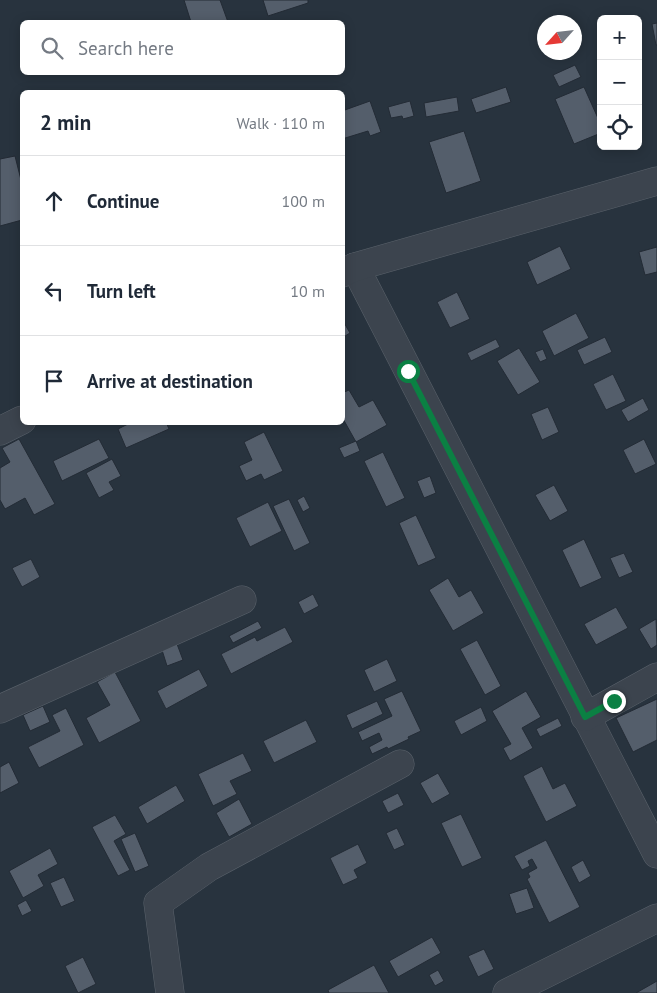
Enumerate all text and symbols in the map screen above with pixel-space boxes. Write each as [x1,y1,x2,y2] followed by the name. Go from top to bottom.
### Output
[537,15,582,60] north arrow
[597,15,642,150] map controls
[597,15,642,60] button: +
[20,20,345,75] search box
[38,34,66,62] icon: search
[78,36,174,60] text: Search here
[597,60,642,105] button: −
[597,105,642,150] button: locate
[40,109,91,136] text: 2 min
[236,113,325,133] text: Walk · 110 m
[40,187,68,215] icon: ahead
[87,189,159,213] text: Continue
[282,191,325,211] text: 100 m
[40,277,68,305] icon: left
[87,279,156,303] text: Turn left
[290,281,325,301] text: 10 m
[397,360,420,383] route start
[40,367,68,395] icon: arrive
[87,369,253,393] text: Arrive at destination
[603,690,626,713] route end

